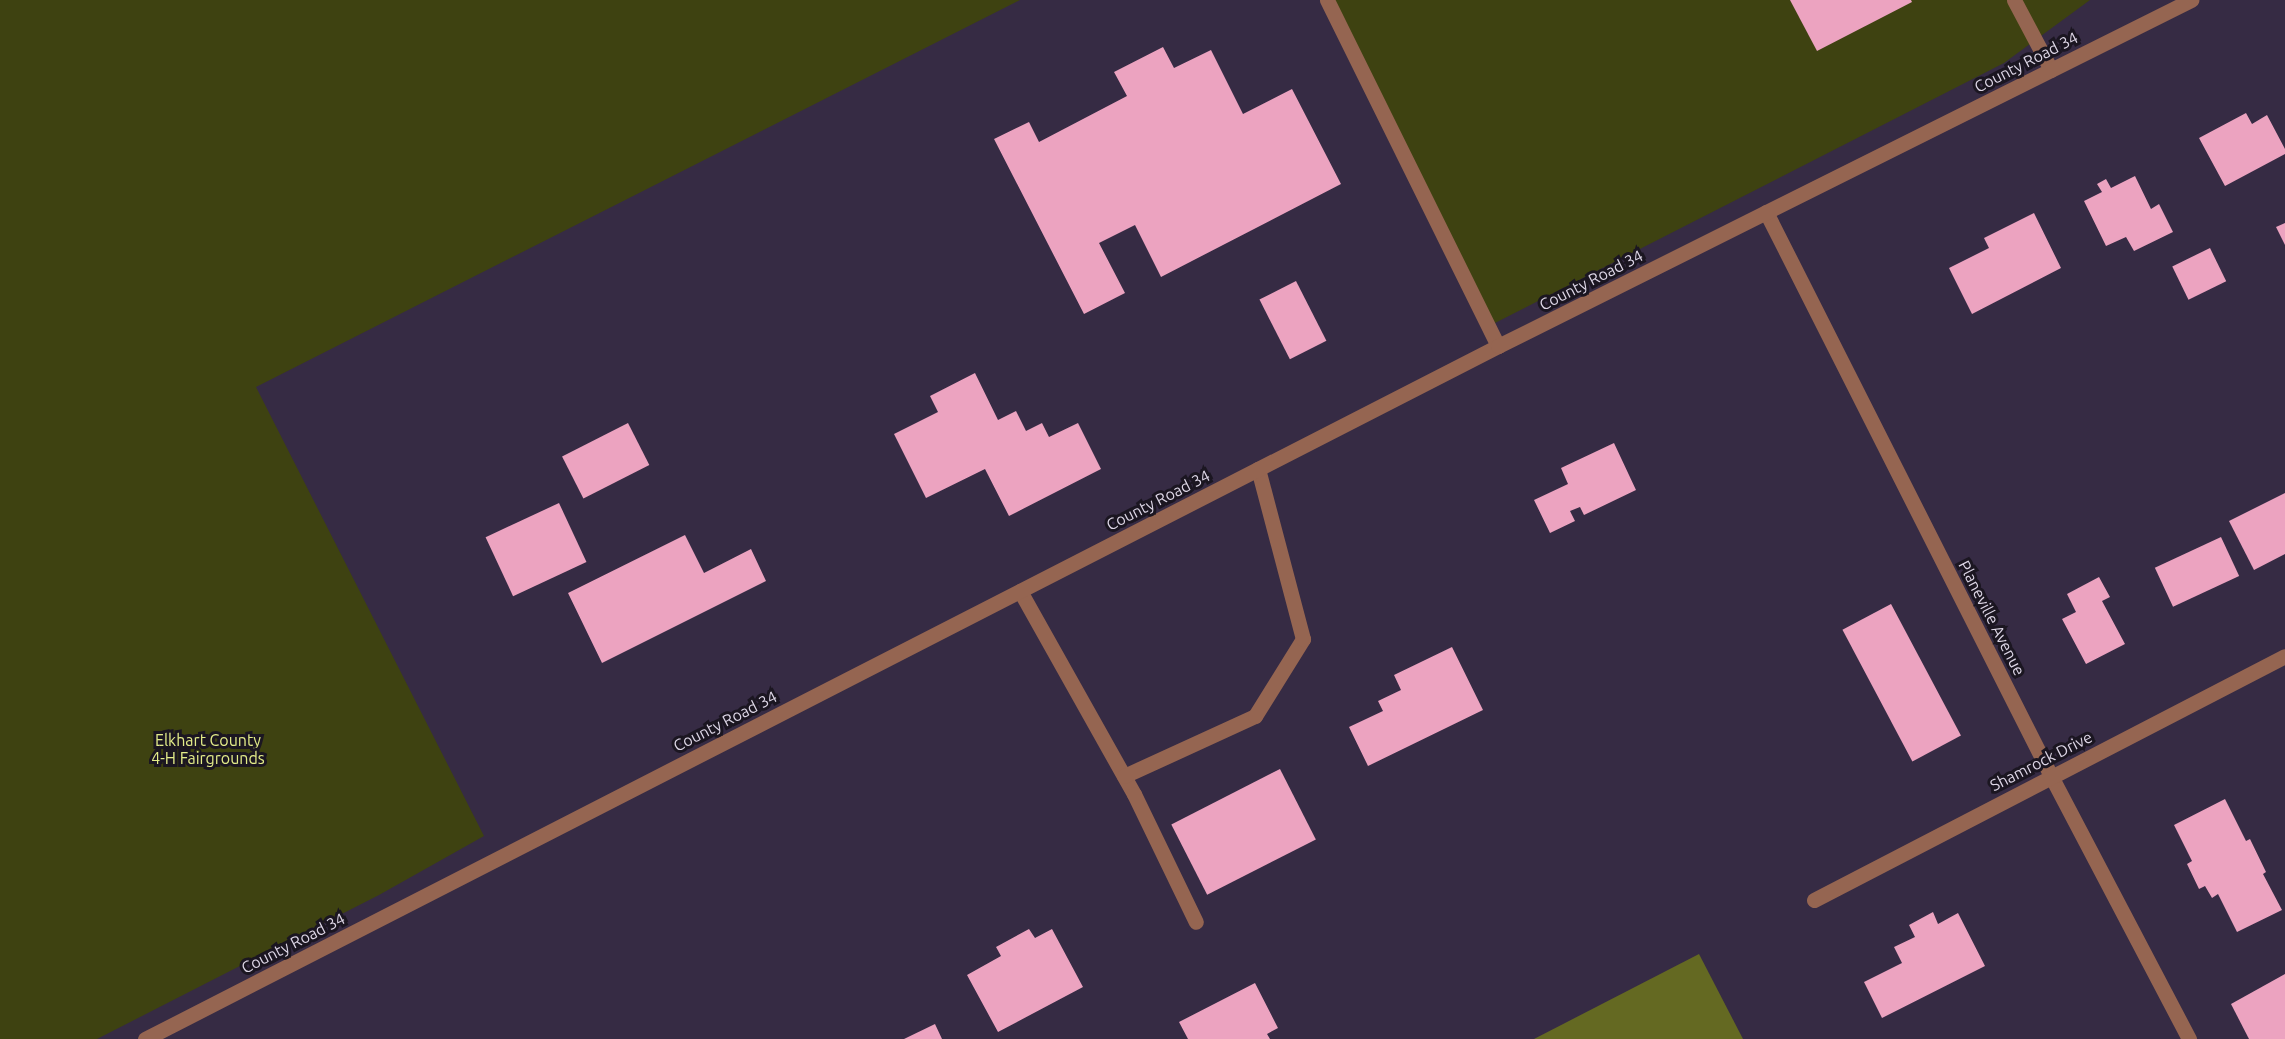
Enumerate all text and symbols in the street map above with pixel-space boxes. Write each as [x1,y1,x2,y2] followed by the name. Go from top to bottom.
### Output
[1971,28,2081,96] street label: County Road 34
[1536,246,1646,314] street label: County Road 34
[1103,466,1213,534] street label: County Road 34
[1955,557,2029,679] street label: Planeville Avenue
[670,687,780,755] street label: County Road 34
[1987,727,2095,795] street label: Shamrock Drive
[151,730,265,768] park label: Elkhart County 4-H Fairgrounds
[238,909,348,977] street label: County Road 34

